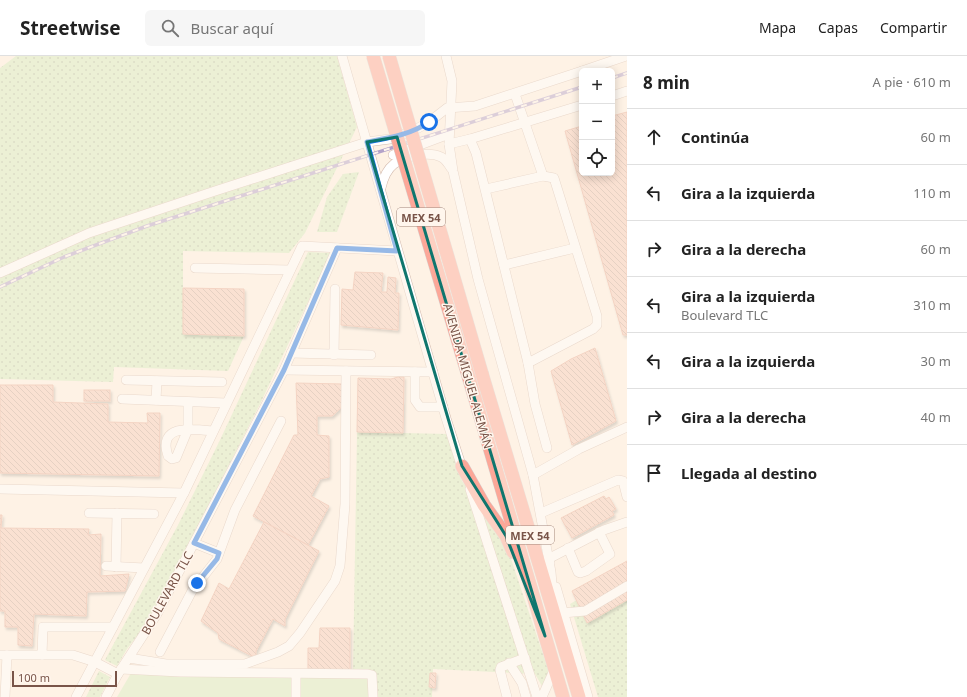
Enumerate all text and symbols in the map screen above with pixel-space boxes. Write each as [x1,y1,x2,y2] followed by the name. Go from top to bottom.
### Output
[145,10,425,46] search box
[20,15,121,41] text: Streetwise
[159,17,181,39] icon: search
[191,18,273,38] text: Buscar aquí
[759,18,796,37] text: Mapa
[818,18,858,37] text: Capas
[880,18,947,37] text: Compartir
[579,68,615,176] map controls
[579,68,615,104] button: +
[643,71,690,94] text: 8 min
[873,73,951,91] text: A pie · 610 m
[579,104,615,140] button: −
[420,113,438,131] route start
[643,126,665,148] icon: ahead
[681,127,749,147] text: Continúa
[921,128,951,146] text: 60 m
[579,140,615,176] button: locate
[643,182,665,204] icon: left
[681,183,815,203] text: Gira a la izquierda
[913,184,951,202] text: 110 m
[397,208,445,226] road number: MEX 54
[643,238,665,260] icon: right
[681,239,806,259] text: Gira a la derecha
[921,240,951,258] text: 60 m
[681,286,815,306] text: Gira a la izquierda
[643,294,665,316] icon: left
[913,296,951,314] text: 310 m
[439,301,497,451] street label: AVENIDA MIGUEL ALEMÁN
[681,306,768,324] text: Boulevard TLC
[643,350,665,372] icon: left
[681,351,815,371] text: Gira a la izquierda
[921,352,951,370] text: 30 m
[643,406,665,428] icon: right
[681,407,806,427] text: Gira a la derecha
[921,408,951,426] text: 40 m
[643,462,665,484] icon: arrive
[681,463,817,483] text: Llegada al destino
[506,526,554,544] road number: MEX 54
[137,548,197,638] street label: BOULEVARD TLC
[188,574,206,592] route end
[12,669,117,688] scale bar
[18,670,50,685] text: 100 m

